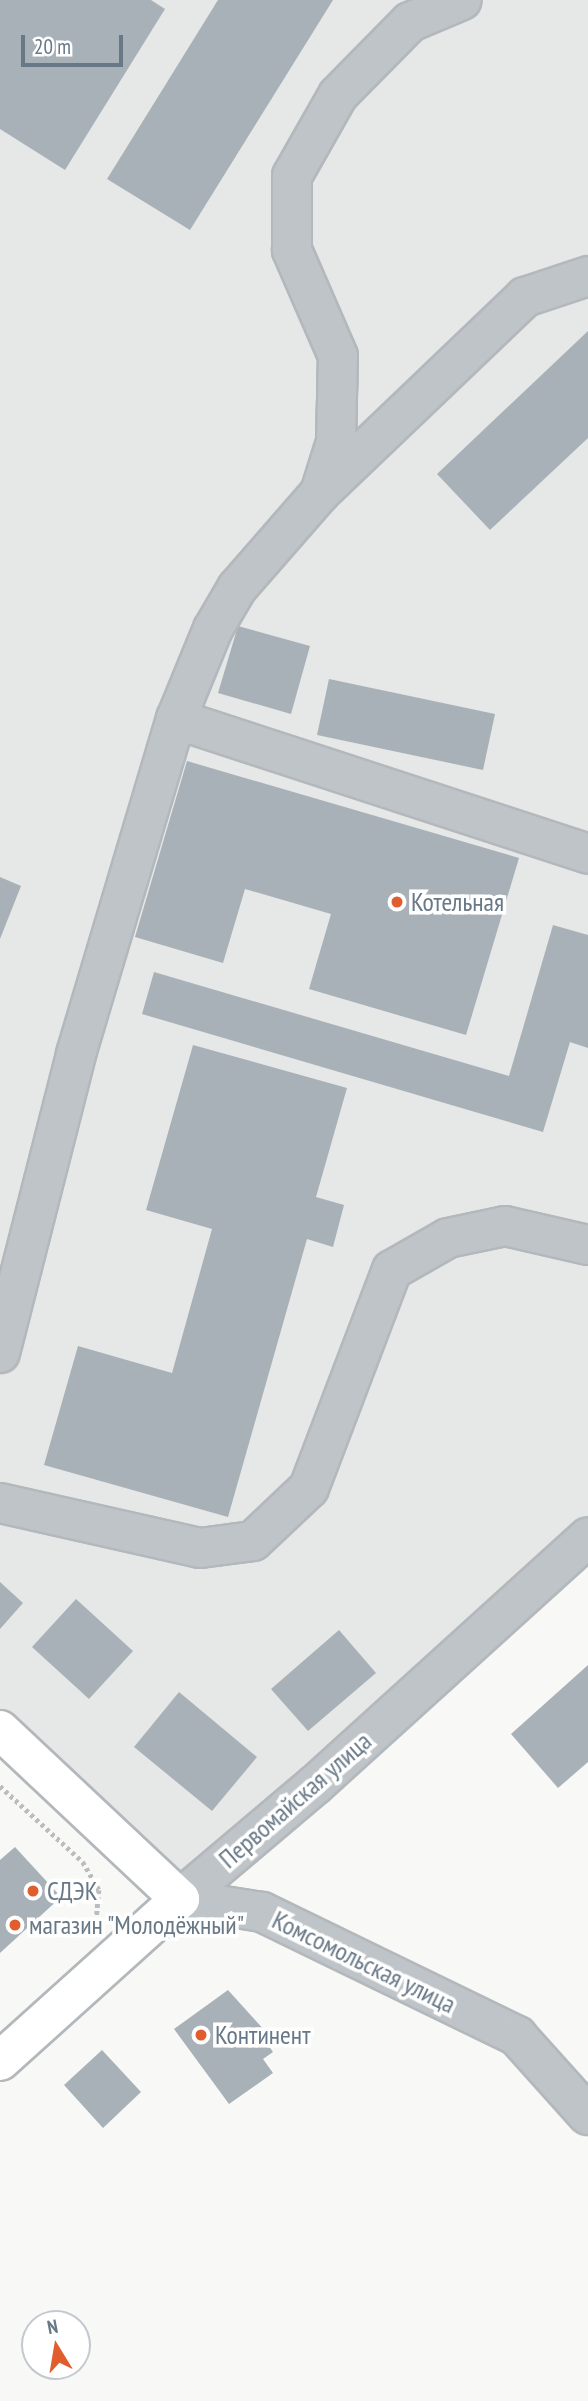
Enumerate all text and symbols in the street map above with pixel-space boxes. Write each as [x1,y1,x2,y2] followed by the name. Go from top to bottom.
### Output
[24,21,126,65] scale bar
[34,33,71,60] text: 20 m
[411,886,504,918] place label: Котельная
[389,894,405,910] marker: Котельная
[213,1725,377,1875] street label: Первомайская улица
[47,1875,97,1907] place label: СДЭК
[25,1883,41,1899] marker: СДЭК
[267,1904,461,2020] street label: Комсомольская улица
[29,1909,246,1941] place label: магазин "Молодёжный"
[7,1917,23,1933] marker: магазин "Молодёжный"
[215,2019,310,2051] place label: Континент
[193,2027,209,2043] marker: Континент
[21,2310,91,2380] north arrow
[45,2314,60,2339] text: N

